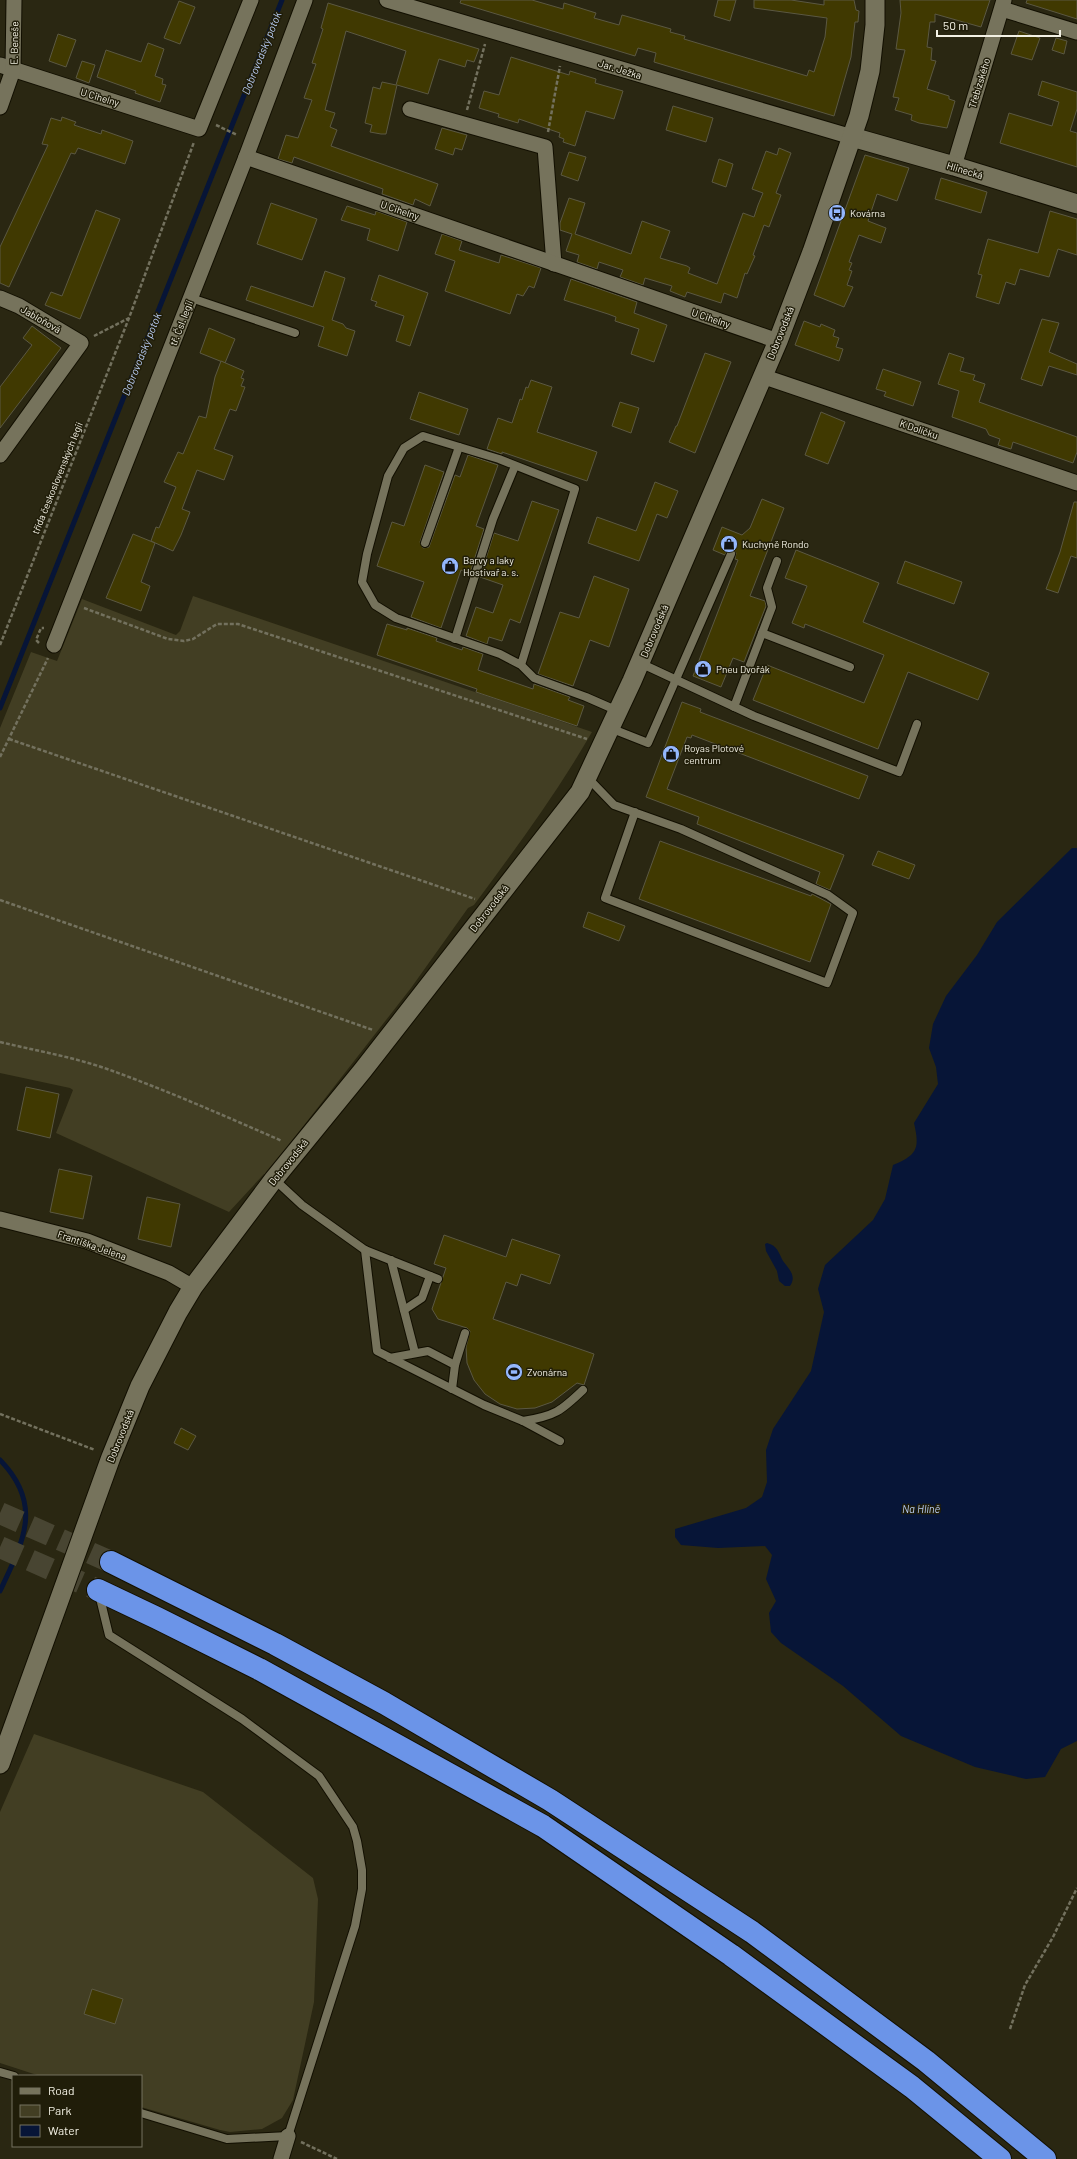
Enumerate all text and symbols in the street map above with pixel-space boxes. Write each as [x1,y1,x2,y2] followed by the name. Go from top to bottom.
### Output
[238,9,284,96] water label: Dobrovodský potok
[937,12,1060,38] scale bar
[943,18,968,32] text: 50 m
[8,21,20,65] street label: E. Beneše
[966,56,992,110] street label: Třebízského
[597,57,643,81] street label: Jar. Ježka
[79,85,121,109] street label: U Cihelny
[945,159,985,181] street label: Hlinecká
[379,198,421,222] street label: U Cihelny
[827,203,847,223] bus stop icon: Kovárna
[850,207,885,219] place label: Kovárna
[167,299,195,347] street label: tř. Čsl. legií
[19,303,63,335] street label: Jabloňová
[764,305,796,361] street label: Dobrovodská
[690,306,732,330] street label: U Cihelny
[118,310,164,397] water label: Dobrovodský potok
[898,417,940,441] street label: K Dolíčku
[29,420,85,536] street label: třída československých legií
[719,534,739,554] shop icon: Kuchyně Rondo
[742,538,809,550] place label: Kuchyně Rondo
[463,554,519,578] place label: Barvy a laky Hostivař a. s.
[440,556,460,576] shop icon: Barvy a laky Hostivař a. s.
[637,603,671,659] street label: Dobrovodská
[693,659,713,679] shop icon: Pneu Dvořák
[716,663,770,675] place label: Pneu Dvořák
[684,742,744,766] place label: Royas Plotové centrum
[661,744,681,764] shop icon: Royas Plotové centrum
[467,882,511,934] street label: Dobrovodská
[266,1136,310,1188] street label: Dobrovodská
[56,1228,128,1262] street label: Františka Jelena
[504,1362,524,1382] sports icon: Zvonárna
[527,1366,567,1378] place label: Zvonárna
[104,1408,136,1464] street label: Dobrovodská
[902,1502,940,1515] water label: Na Hlíně
[12,2075,142,2147] legend
[48,2083,75,2097] text: Road
[48,2103,72,2117] text: Park
[48,2123,80,2137] text: Water

